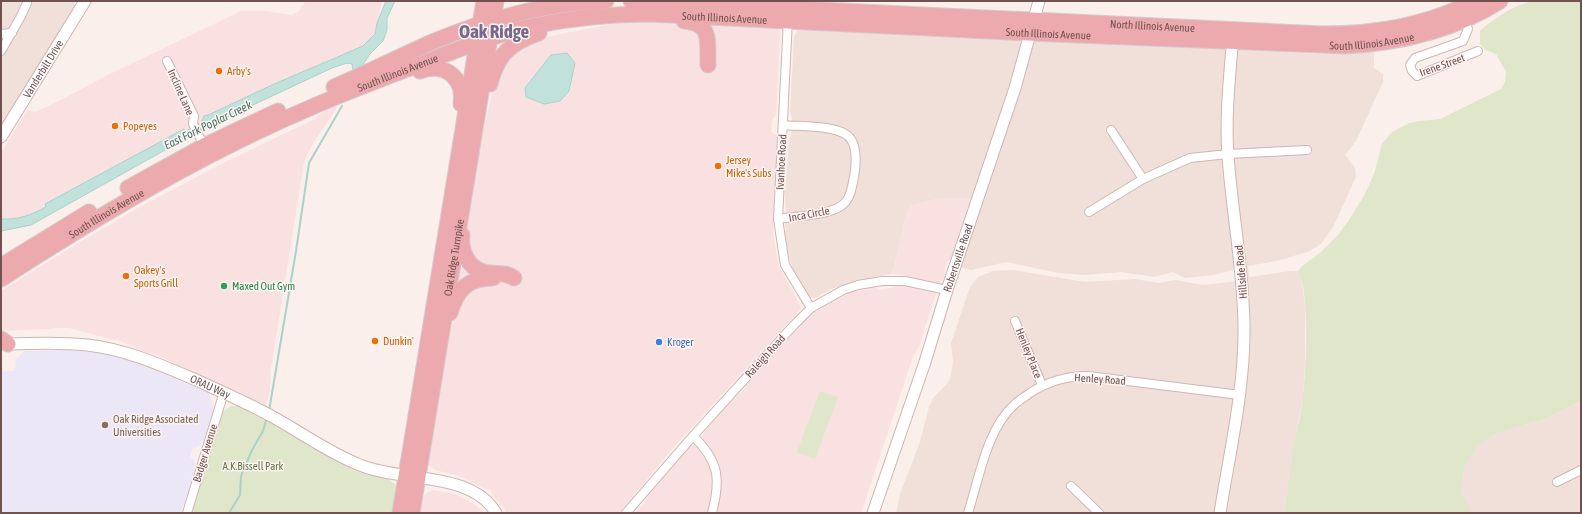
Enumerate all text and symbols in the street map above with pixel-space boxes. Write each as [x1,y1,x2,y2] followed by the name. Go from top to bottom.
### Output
[682,10,768,26] street label: South Illinois Avenue
[1110,18,1195,34] street label: North Illinois Avenue
[459,20,529,42] district label: Oak Ridge
[1005,26,1091,42] street label: South Illinois Avenue
[1329,31,1415,52] street label: South Illinois Avenue
[21,38,65,100] street label: Vanderbilt Drive
[1418,51,1466,79] street label: Irene Street
[356,52,440,94] street label: South Illinois Avenue
[227,65,251,77] place label: Arby's
[214,66,224,76] marker: Arby's
[166,67,196,117] street label: Incline Lane
[162,97,255,152] water label: East Fork Poplar Creek
[123,120,157,132] place label: Popeyes
[110,121,120,131] marker: Popeyes
[774,134,788,190] street label: Ivanhoe Road
[726,154,772,179] place label: Jersey Mike's Subs
[713,161,723,171] marker: Jersey Mike's Subs
[67,187,146,241] street label: South Illinois Avenue
[788,204,830,224] street label: Inca Circle
[442,218,466,297] street label: Oak Ridge Turnpike
[941,222,975,294] street label: Robertsville Road
[1233,245,1249,299] street label: Hillside Road
[134,264,178,289] place label: Oakey's Sports Grill
[121,271,131,281] marker: Oakey's Sports Grill
[232,280,295,292] place label: Maxed Out Gym
[219,281,229,291] marker: Maxed Out Gym
[1014,326,1044,380] street label: Henley Place
[743,332,787,380] street label: Raleigh Road
[383,335,414,347] place label: Dunkin'
[370,336,380,346] marker: Dunkin'
[667,336,694,348] place label: Kroger
[654,337,664,347] marker: Kroger
[1074,371,1126,387] street label: Henley Road
[188,372,233,401] street label: ORAU Way
[113,413,198,438] place label: Oak Ridge Associated Universities
[100,420,110,430] marker: Oak Ridge Associated Universities
[190,422,220,484] street label: Badger Avenue
[223,460,284,472] park label: A.K.Bissell Park

